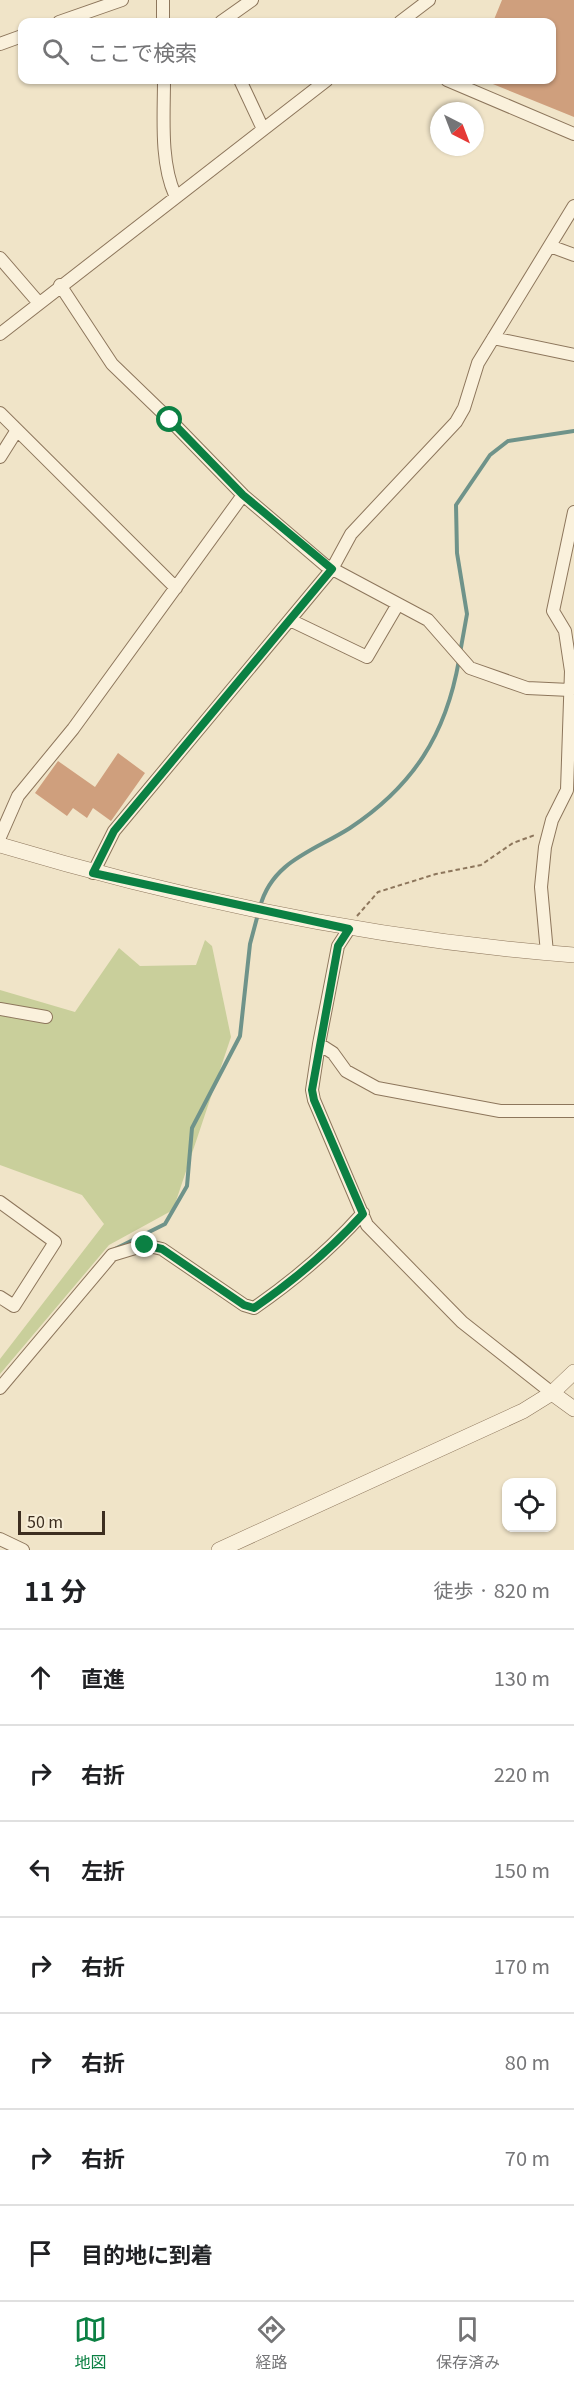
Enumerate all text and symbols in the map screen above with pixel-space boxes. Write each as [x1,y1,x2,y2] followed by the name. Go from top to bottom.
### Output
[18,18,556,84] search box
[39,35,72,68] icon: search
[87,35,197,67] text: ここで検索
[430,102,484,156] north arrow
[156,406,182,432] route start
[131,1231,157,1257] route end
[502,1478,556,1532] map controls
[502,1478,556,1532] button: locate
[18,1508,105,1536] scale bar
[27,1509,63,1533] text: 50 m
[24,1571,87,1608] text: 11 分
[434,1575,550,1604] text: 徒歩 · 820 m
[24,1661,57,1694] icon: ahead
[81,1661,125,1693] text: 直進
[494,1663,550,1692] text: 130 m
[24,1757,57,1790] icon: right
[81,1757,125,1789] text: 右折
[494,1759,550,1788] text: 220 m
[24,1853,57,1886] icon: left
[81,1853,125,1885] text: 左折
[494,1855,550,1884] text: 150 m
[24,1949,57,1982] icon: right
[81,1949,125,1981] text: 右折
[494,1951,550,1980] text: 170 m
[24,2045,57,2078] icon: right
[81,2045,125,2077] text: 右折
[505,2047,550,2076] text: 80 m
[24,2141,57,2174] icon: right
[81,2141,125,2173] text: 右折
[505,2143,550,2172] text: 70 m
[24,2237,57,2270] icon: arrive
[81,2237,213,2269] text: 目的地に到着
[74,2313,107,2373] tab: 地図
[255,2313,288,2373] tab: 経路
[436,2313,500,2373] tab: 保存済み

